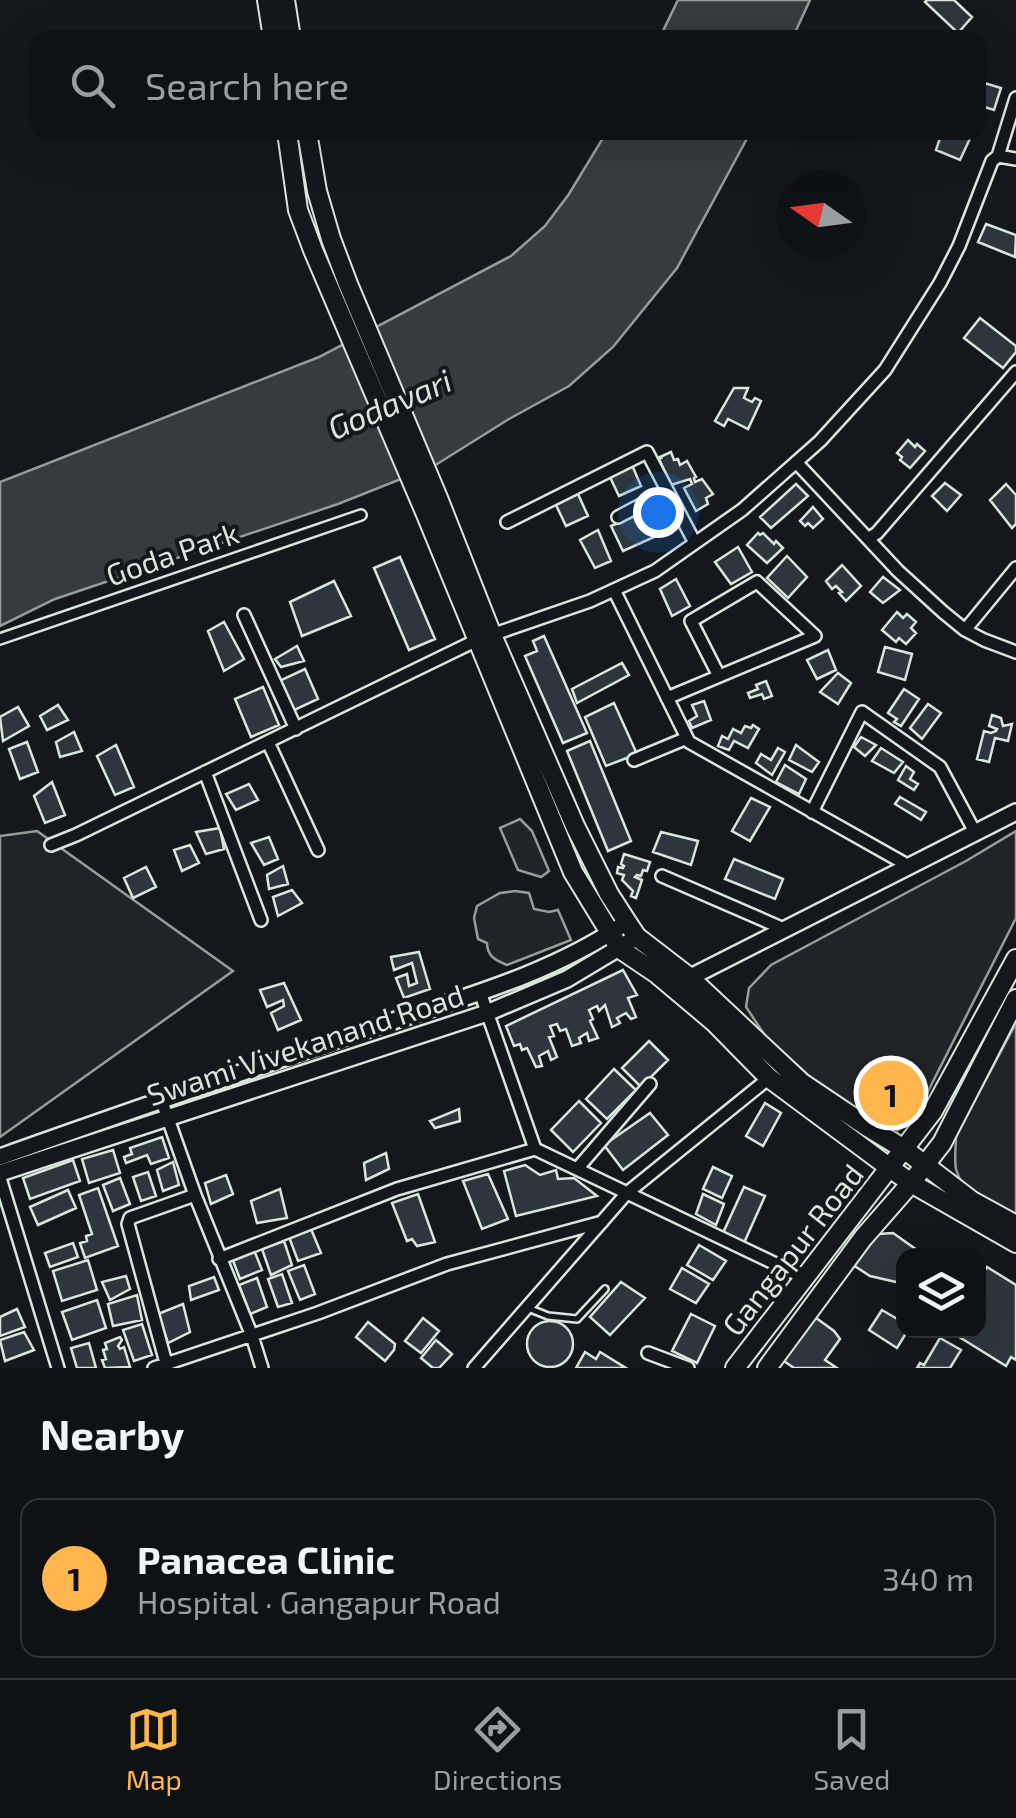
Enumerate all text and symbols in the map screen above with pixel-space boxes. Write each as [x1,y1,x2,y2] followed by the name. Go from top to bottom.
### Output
[30,30,986,140] search box
[65,58,120,113] icon: search
[145,62,349,108] text: Search here
[776,170,866,260] north arrow
[321,360,457,446] water label: Godavari
[633,487,684,538] your location
[101,514,243,592] street label: Goda Park
[142,976,468,1112] street label: Swami Vivekanand Road
[858,1056,924,1130] pin: 1
[714,1156,870,1342] street label: Gangapur Road
[896,1248,986,1338] map controls
[896,1248,986,1338] button: layers
[40,1408,184,1458] text: Nearby
[137,1536,395,1582] text: Panacea Clinic
[68,1559,81,1597] text: 1
[882,1559,974,1597] text: 340 m
[137,1582,501,1620] text: Hospital · Gangapur Road
[126,1702,182,1796] tab: Map
[433,1702,562,1796] tab: Directions
[814,1702,890,1796] tab: Saved

